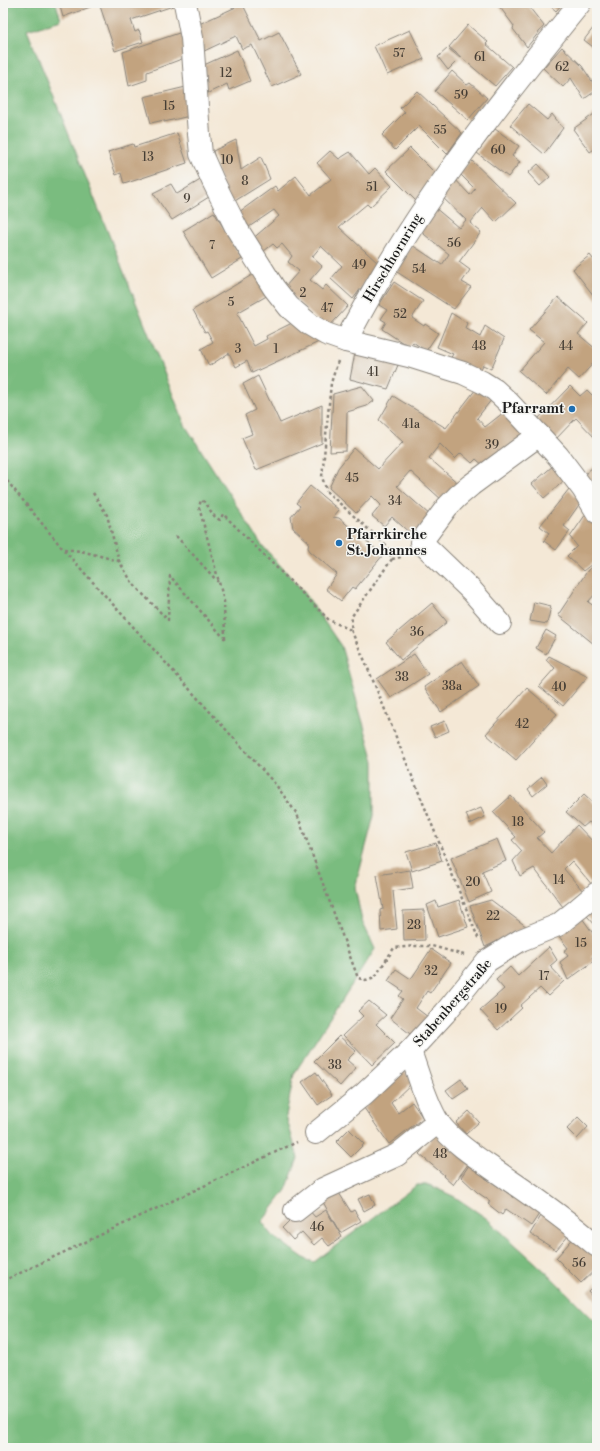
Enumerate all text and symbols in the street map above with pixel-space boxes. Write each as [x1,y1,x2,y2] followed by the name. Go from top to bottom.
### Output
[393,46,405,61] house number: 57
[474,50,487,65] house number: 61
[555,60,569,75] house number: 62
[220,66,232,81] house number: 12
[454,88,468,103] house number: 59
[163,99,175,114] house number: 15
[433,123,447,138] house number: 55
[490,143,506,158] house number: 60
[142,150,154,165] house number: 13
[221,153,233,168] house number: 10
[241,174,249,189] house number: 8
[366,180,379,195] house number: 51
[183,192,191,207] house number: 9
[359,210,427,306] street label: Hirschhornring
[447,236,461,251] house number: 56
[209,238,215,253] house number: 7
[352,258,366,273] house number: 49
[412,262,426,277] house number: 54
[300,286,307,301] house number: 2
[228,295,235,310] house number: 5
[321,301,333,316] house number: 47
[393,307,407,322] house number: 52
[472,339,486,354] house number: 48
[559,339,573,354] house number: 44
[235,342,242,357] house number: 3
[273,342,279,357] house number: 1
[367,365,380,380] house number: 41
[502,400,565,418] place label: Pfarramt
[567,404,577,414] marker: Pfarramt
[402,417,421,432] house number: 41a
[485,438,499,453] house number: 39
[345,471,359,486] house number: 45
[388,494,402,509] house number: 34
[347,526,427,560] place label: Pfarrkirche St. Johannes
[334,538,344,548] marker: Pfarrkirche St. Johannes
[410,625,424,640] house number: 36
[395,670,409,685] house number: 38
[442,679,463,694] house number: 38a
[551,680,567,695] house number: 40
[515,717,529,732] house number: 42
[512,815,524,830] house number: 18
[553,873,565,888] house number: 14
[466,875,480,890] house number: 20
[486,909,500,924] house number: 22
[407,918,421,933] house number: 28
[575,936,587,951] house number: 15
[410,955,496,1051] street label: Stabenbergstraße
[424,964,438,979] house number: 32
[539,969,549,984] house number: 17
[495,1002,507,1017] house number: 19
[328,1058,342,1073] house number: 38
[433,1147,447,1162] house number: 48
[310,1220,324,1235] house number: 46
[572,1256,586,1271] house number: 56

